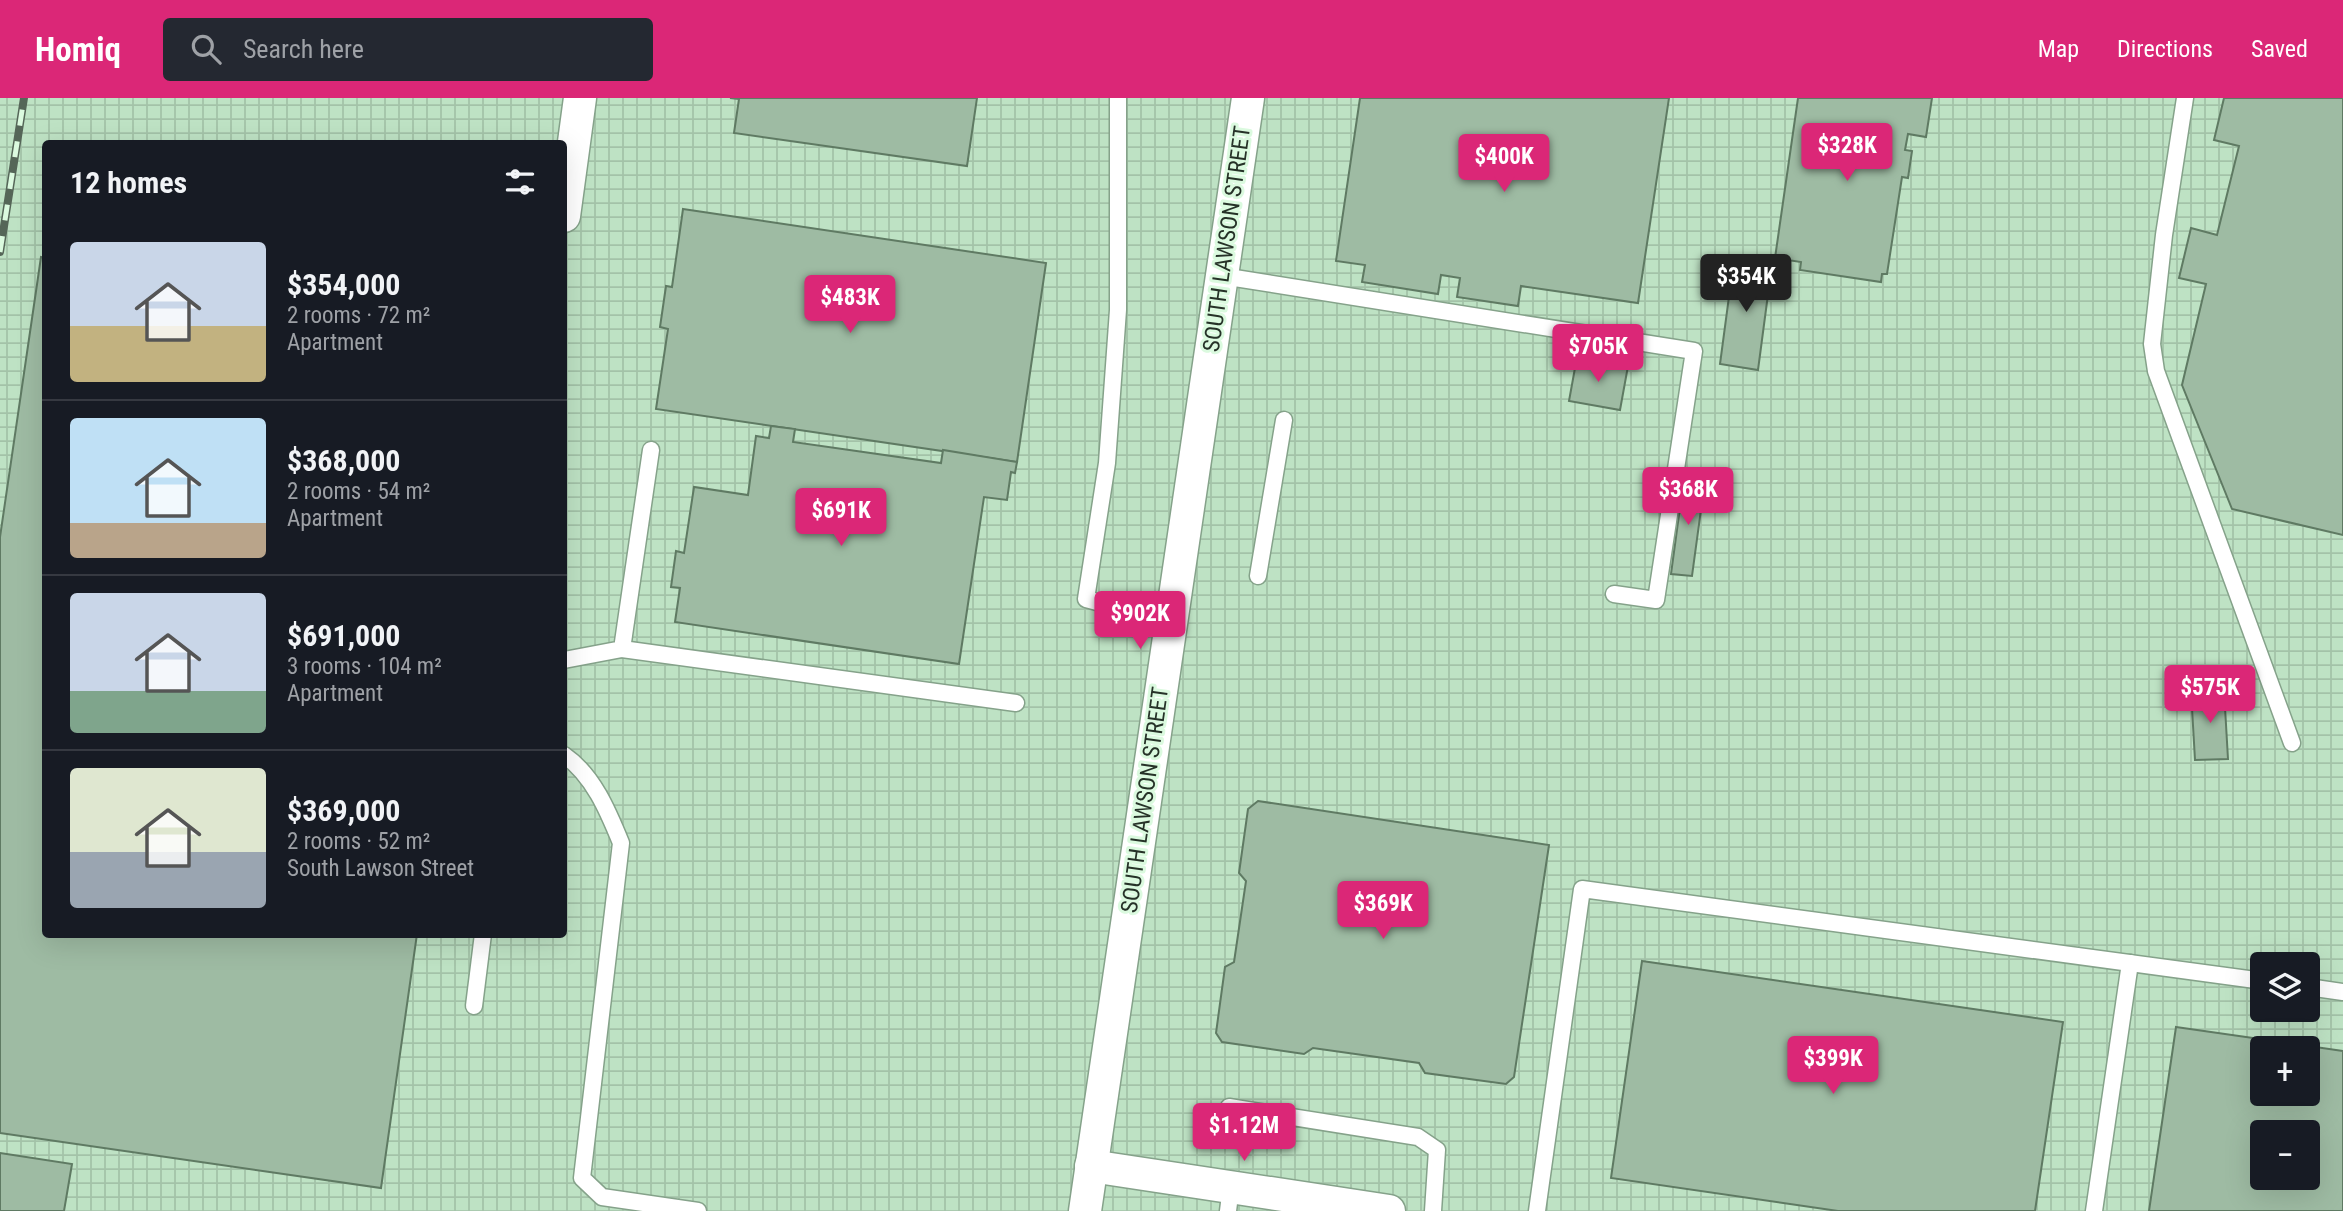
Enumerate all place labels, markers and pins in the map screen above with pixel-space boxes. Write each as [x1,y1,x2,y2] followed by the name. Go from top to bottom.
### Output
[1798,123,1896,183] pin: $328K
[1455,134,1553,194] pin: $400K
[1697,254,1795,314] pin: $354K
[801,275,899,335] pin: $483K
[1549,324,1647,384] pin: $705K
[1639,468,1737,527] pin: $368K
[792,489,890,548] pin: $691K
[1091,592,1189,651] pin: $902K
[2161,666,2259,725] pin: $575K
[1334,882,1432,941] pin: $369K
[1784,1037,1882,1096] pin: $399K
[1187,1104,1301,1163] pin: $1.12M

